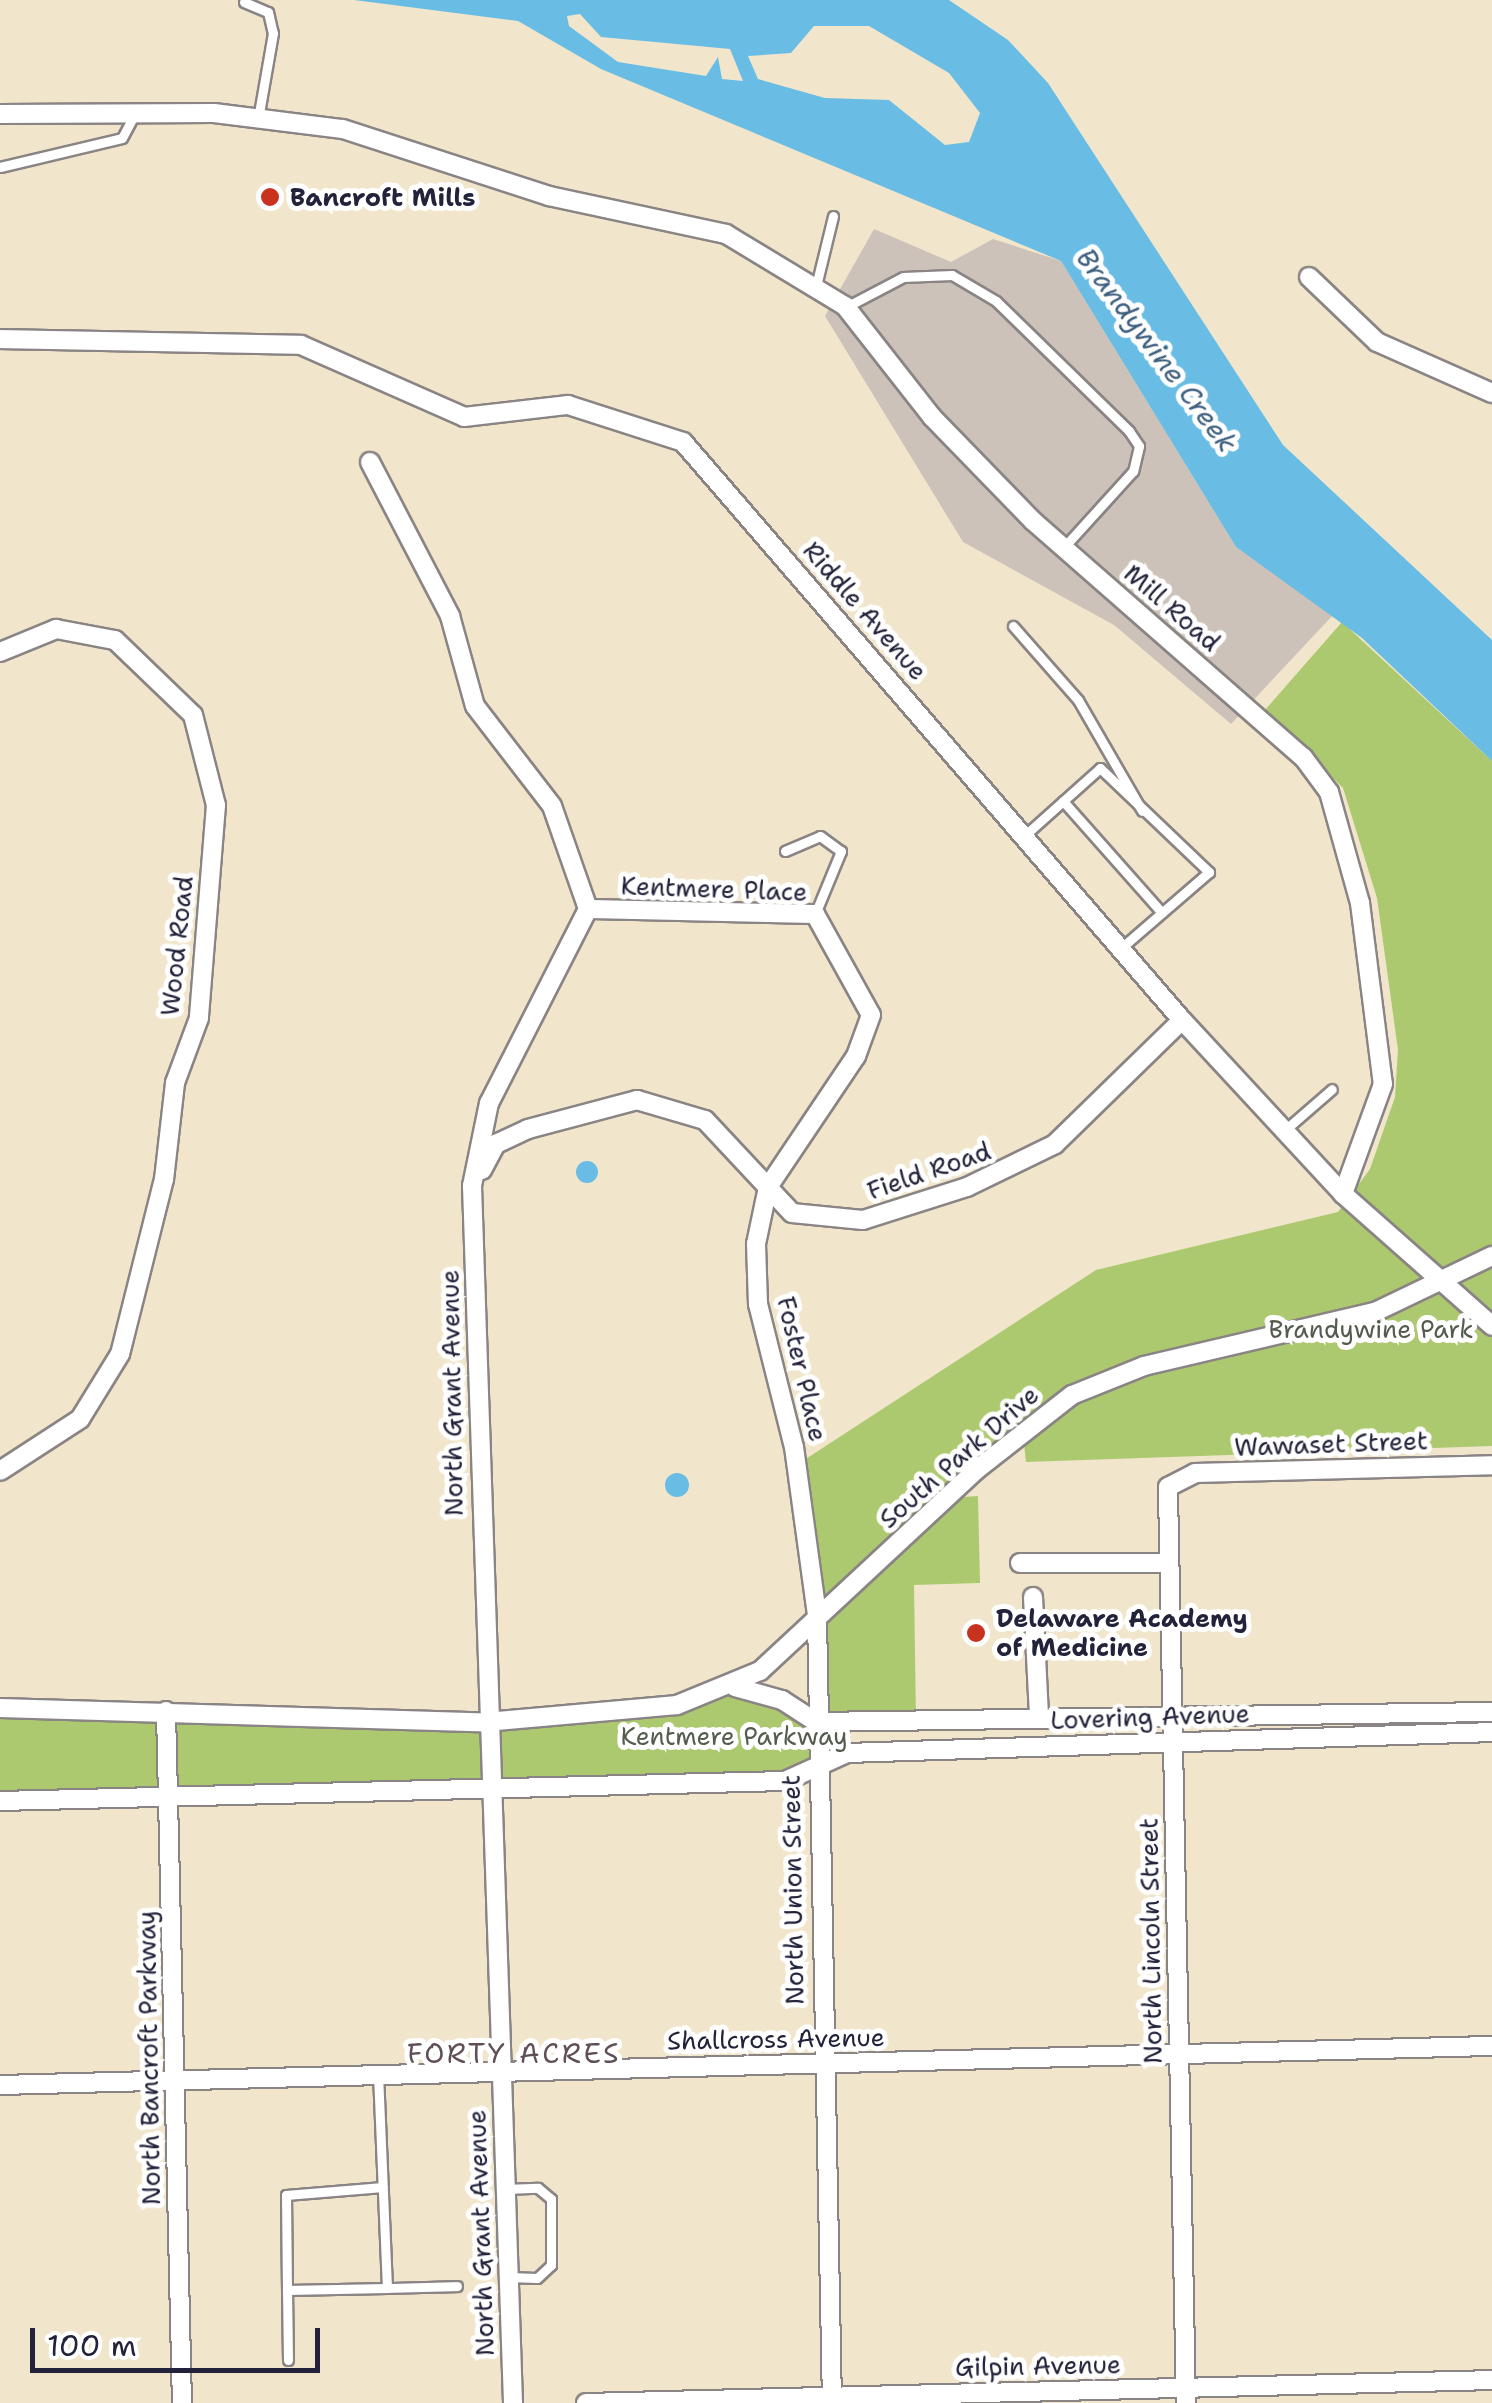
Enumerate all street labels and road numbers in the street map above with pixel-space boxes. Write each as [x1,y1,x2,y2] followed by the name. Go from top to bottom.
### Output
[797,536,933,686] street label: Riddle Avenue
[1118,558,1226,658] street label: Mill Road
[620,871,808,907] street label: Kentmere Place
[155,875,199,1017] street label: Wood Road
[863,1136,995,1206] street label: Field Road
[435,1269,469,1517] street label: North Grant Avenue
[771,1294,833,1444] street label: Foster Place
[873,1380,1045,1534] street label: South Park Drive
[1234,1426,1428,1462] street label: Wawaset Street
[1050,1699,1250,1735] street label: Lovering Avenue
[776,1775,810,2005] street label: North Union Street
[1134,1818,1168,2064] street label: North Lincoln Street
[131,1910,167,2206] street label: North Bancroft Parkway
[667,2022,885,2056] street label: Shallcross Avenue
[462,2109,500,2357] street label: North Grant Avenue
[955,2350,1121,2382] street label: Gilpin Avenue

